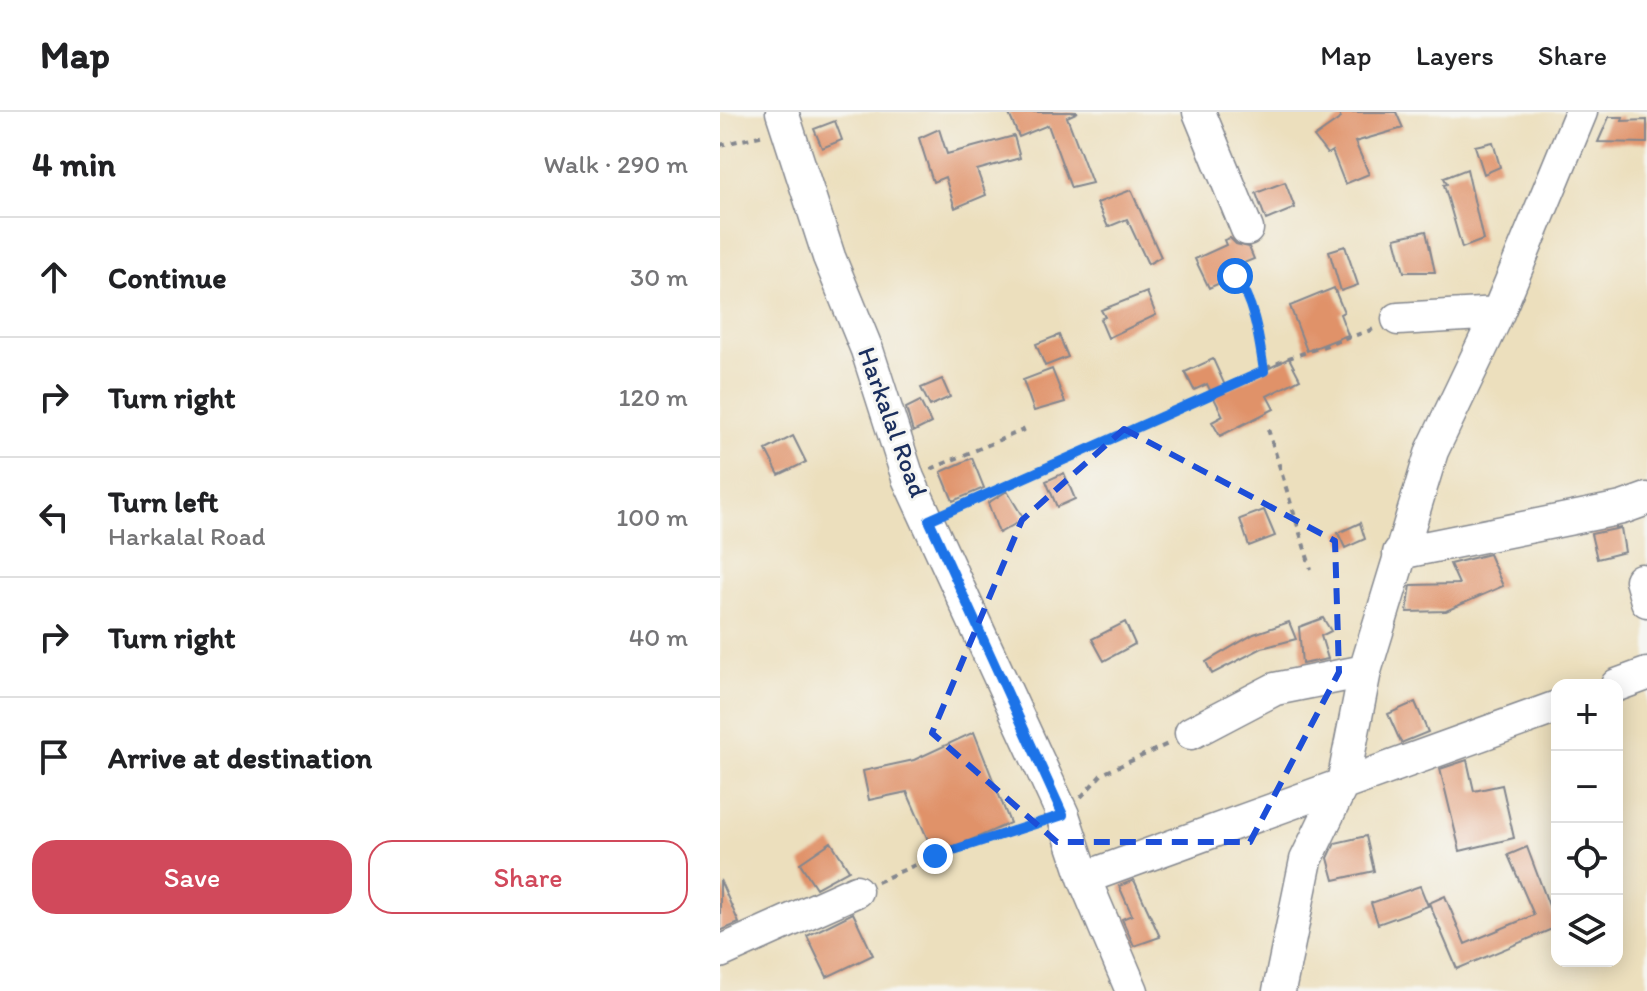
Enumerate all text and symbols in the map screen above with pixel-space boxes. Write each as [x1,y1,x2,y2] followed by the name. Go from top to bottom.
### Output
[40,32,110,78] text: Map
[1320,38,1372,72] text: Map
[1416,38,1494,72] text: Layers
[1538,38,1607,72] text: Share
[32,144,116,185] text: 4 min
[544,148,688,180] text: Walk · 290 m
[32,255,76,299] icon: ahead
[1217,258,1253,294] route start
[108,259,227,296] text: Continue
[630,261,688,293] text: 30 m
[851,343,935,502] street label: Harkalal Road
[32,375,76,419] icon: right
[108,379,236,416] text: Turn right
[619,381,688,413] text: 120 m
[108,483,219,520] text: Turn left
[32,495,76,539] icon: left
[616,501,688,533] text: 100 m
[108,520,266,552] text: Harkalal Road
[32,615,76,659] icon: right
[108,619,236,656] text: Turn right
[629,621,688,653] text: 40 m
[1551,679,1623,967] map controls
[1551,679,1623,751] button: +
[32,735,76,779] icon: arrive
[108,739,372,776] text: Arrive at destination
[1551,751,1623,823] button: −
[1551,823,1623,895] button: locate
[917,838,953,874] route end
[32,840,352,914] button: Save
[368,840,688,914] button: Share
[1551,895,1623,967] button: layers

